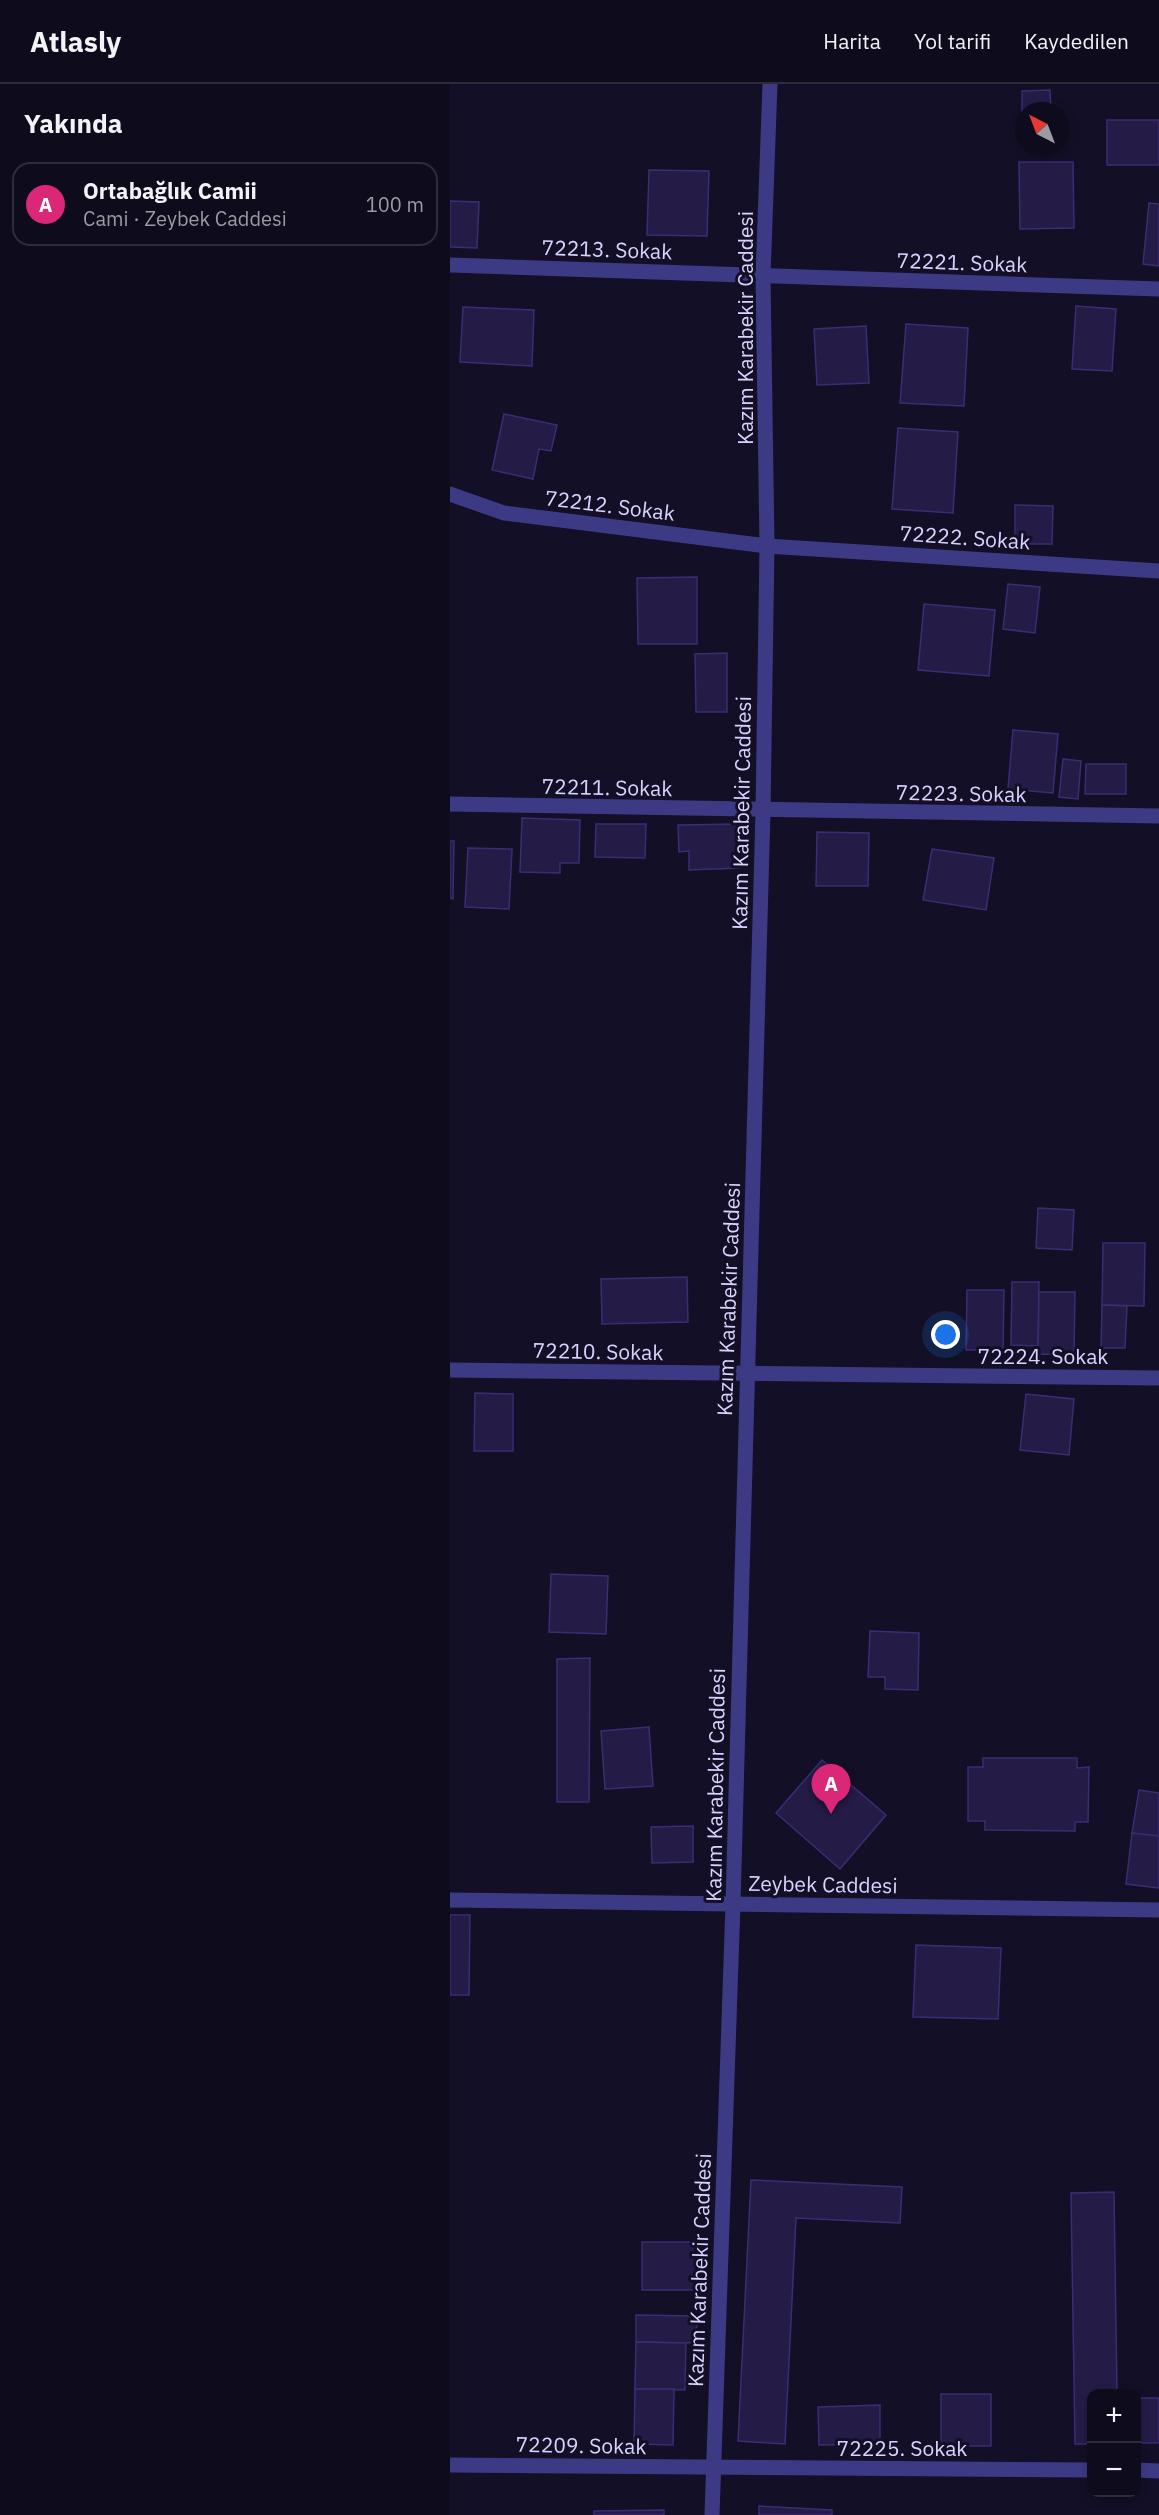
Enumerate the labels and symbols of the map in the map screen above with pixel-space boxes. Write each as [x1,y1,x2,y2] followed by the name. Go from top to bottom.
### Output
[1015,102,1069,156] north arrow
[731,211,759,445] street label: Kazım Karabekir Caddesi
[541,233,673,265] street label: 72213. Sokak
[896,246,1028,278] street label: 72221. Sokak
[543,483,677,527] street label: 72212. Sokak
[899,518,1031,556] street label: 72222. Sokak
[725,696,757,930] street label: Kazım Karabekir Caddesi
[541,772,673,802] street label: 72211. Sokak
[895,778,1027,808] street label: 72223. Sokak
[710,1182,746,1416] street label: Kazım Karabekir Caddesi
[931,1320,960,1349] your location
[532,1336,664,1366] street label: 72210. Sokak
[978,1342,1108,1370] street label: 72224. Sokak
[699,1668,731,1902] street label: Kazım Karabekir Caddesi
[812,1764,850,1814] pin: A
[748,1869,898,1899] street label: Zeybek Caddesi
[681,2153,717,2387] street label: Kazım Karabekir Caddesi
[515,2430,647,2460] street label: 72209. Sokak
[837,2434,967,2462] street label: 72225. Sokak

